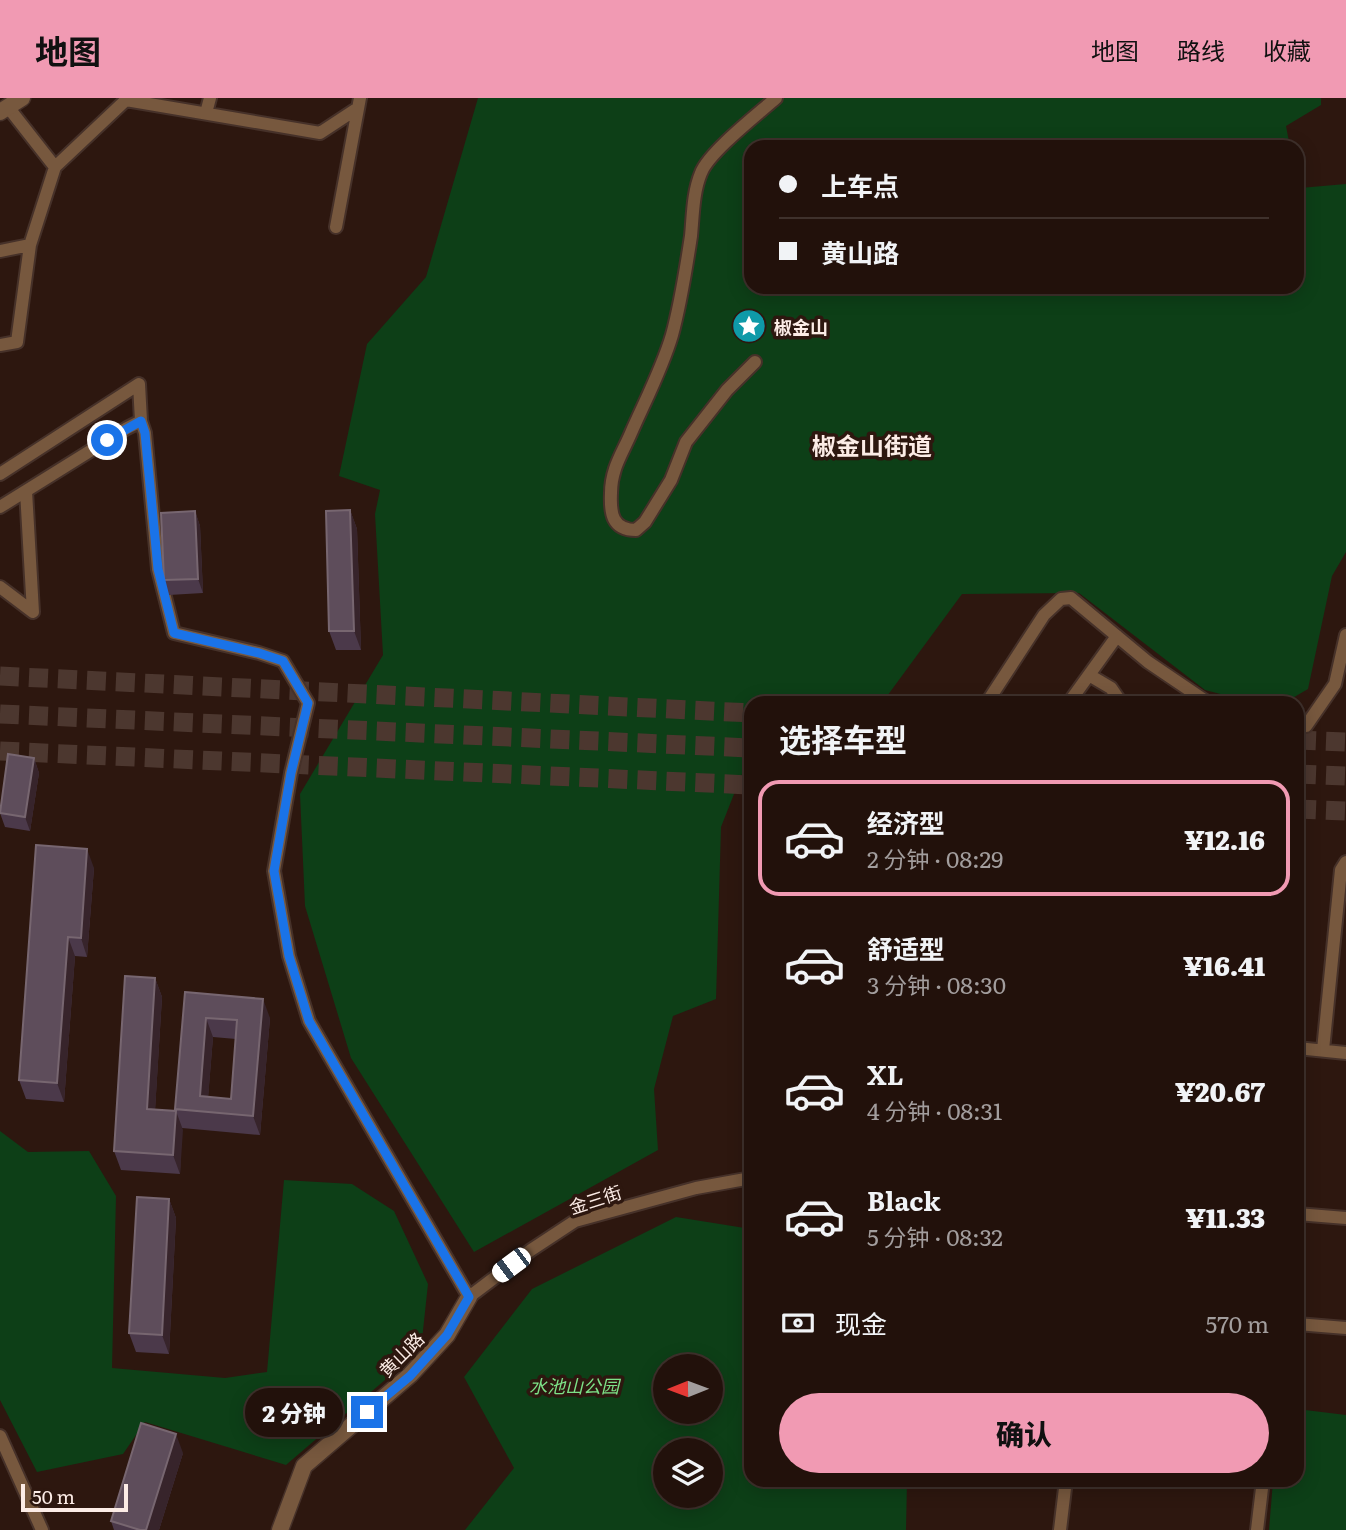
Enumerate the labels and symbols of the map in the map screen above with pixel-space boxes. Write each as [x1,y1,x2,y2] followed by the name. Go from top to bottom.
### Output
[730,307,768,345] place icon: 椒金山
[774,313,828,340] place label: 椒金山
[91,424,123,456] route start
[812,427,932,462] district label: 椒金山街道
[565,1178,625,1220] street label: 金三街
[488,1244,535,1286] car
[372,1325,430,1383] street label: 黄山路
[653,1354,723,1424] north arrow
[529,1372,622,1399] park label: 水池山公园
[244,1388,342,1436] callout: 2 分钟
[351,1396,383,1428] route end
[21,1481,128,1513] scale bar

